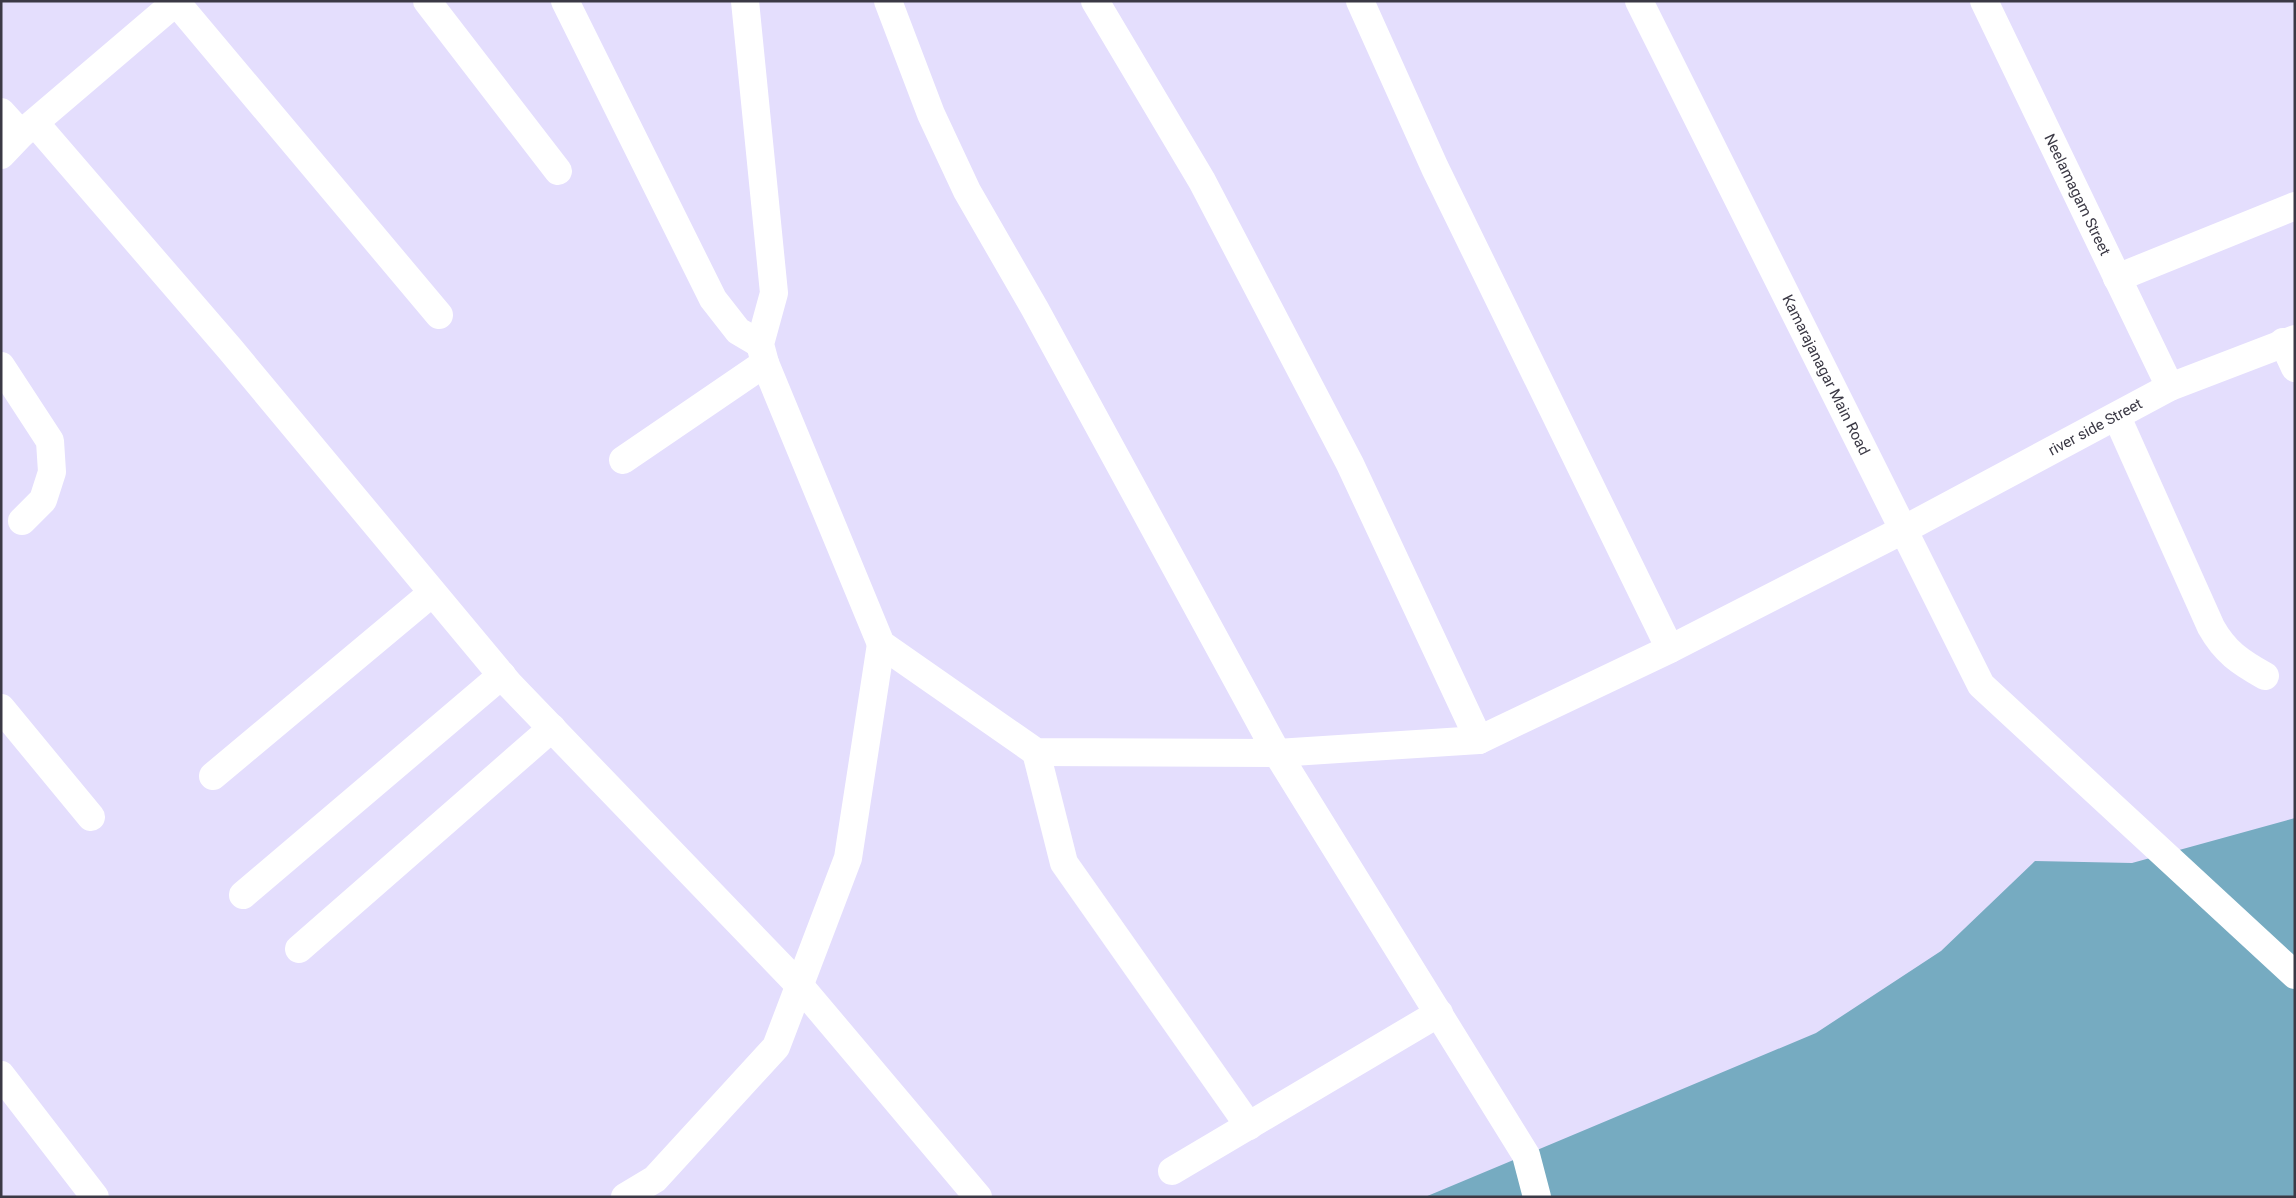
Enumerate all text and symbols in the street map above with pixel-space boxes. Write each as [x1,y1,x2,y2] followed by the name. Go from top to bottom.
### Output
[2040,131,2114,259] street label: Neelamagam Street
[1778,292,1874,458] street label: Kamarajanagar Main Road
[2045,395,2145,459] street label: river side Street

